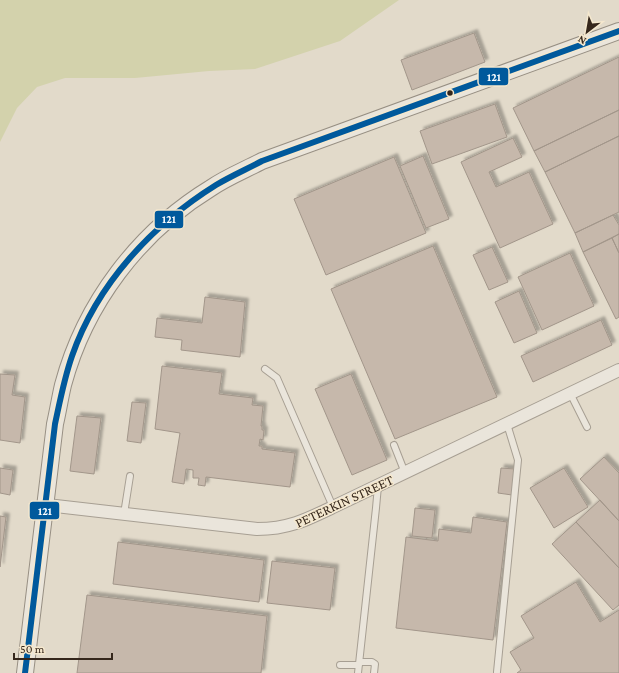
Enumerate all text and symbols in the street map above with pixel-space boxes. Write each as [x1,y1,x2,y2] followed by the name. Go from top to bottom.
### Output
[567,12,607,52] north arrow
[575,33,588,48] text: N
[478,67,509,86] line badge: 121
[487,71,501,83] text: 121
[445,88,455,98] unlabelled marker
[154,210,184,229] line badge: 121
[162,213,176,225] text: 121
[292,471,396,531] street label: PETERKIN STREET
[29,501,60,520] line badge: 121
[38,505,52,517] text: 121
[14,635,112,661] scale bar
[20,642,45,656] text: 50 m

